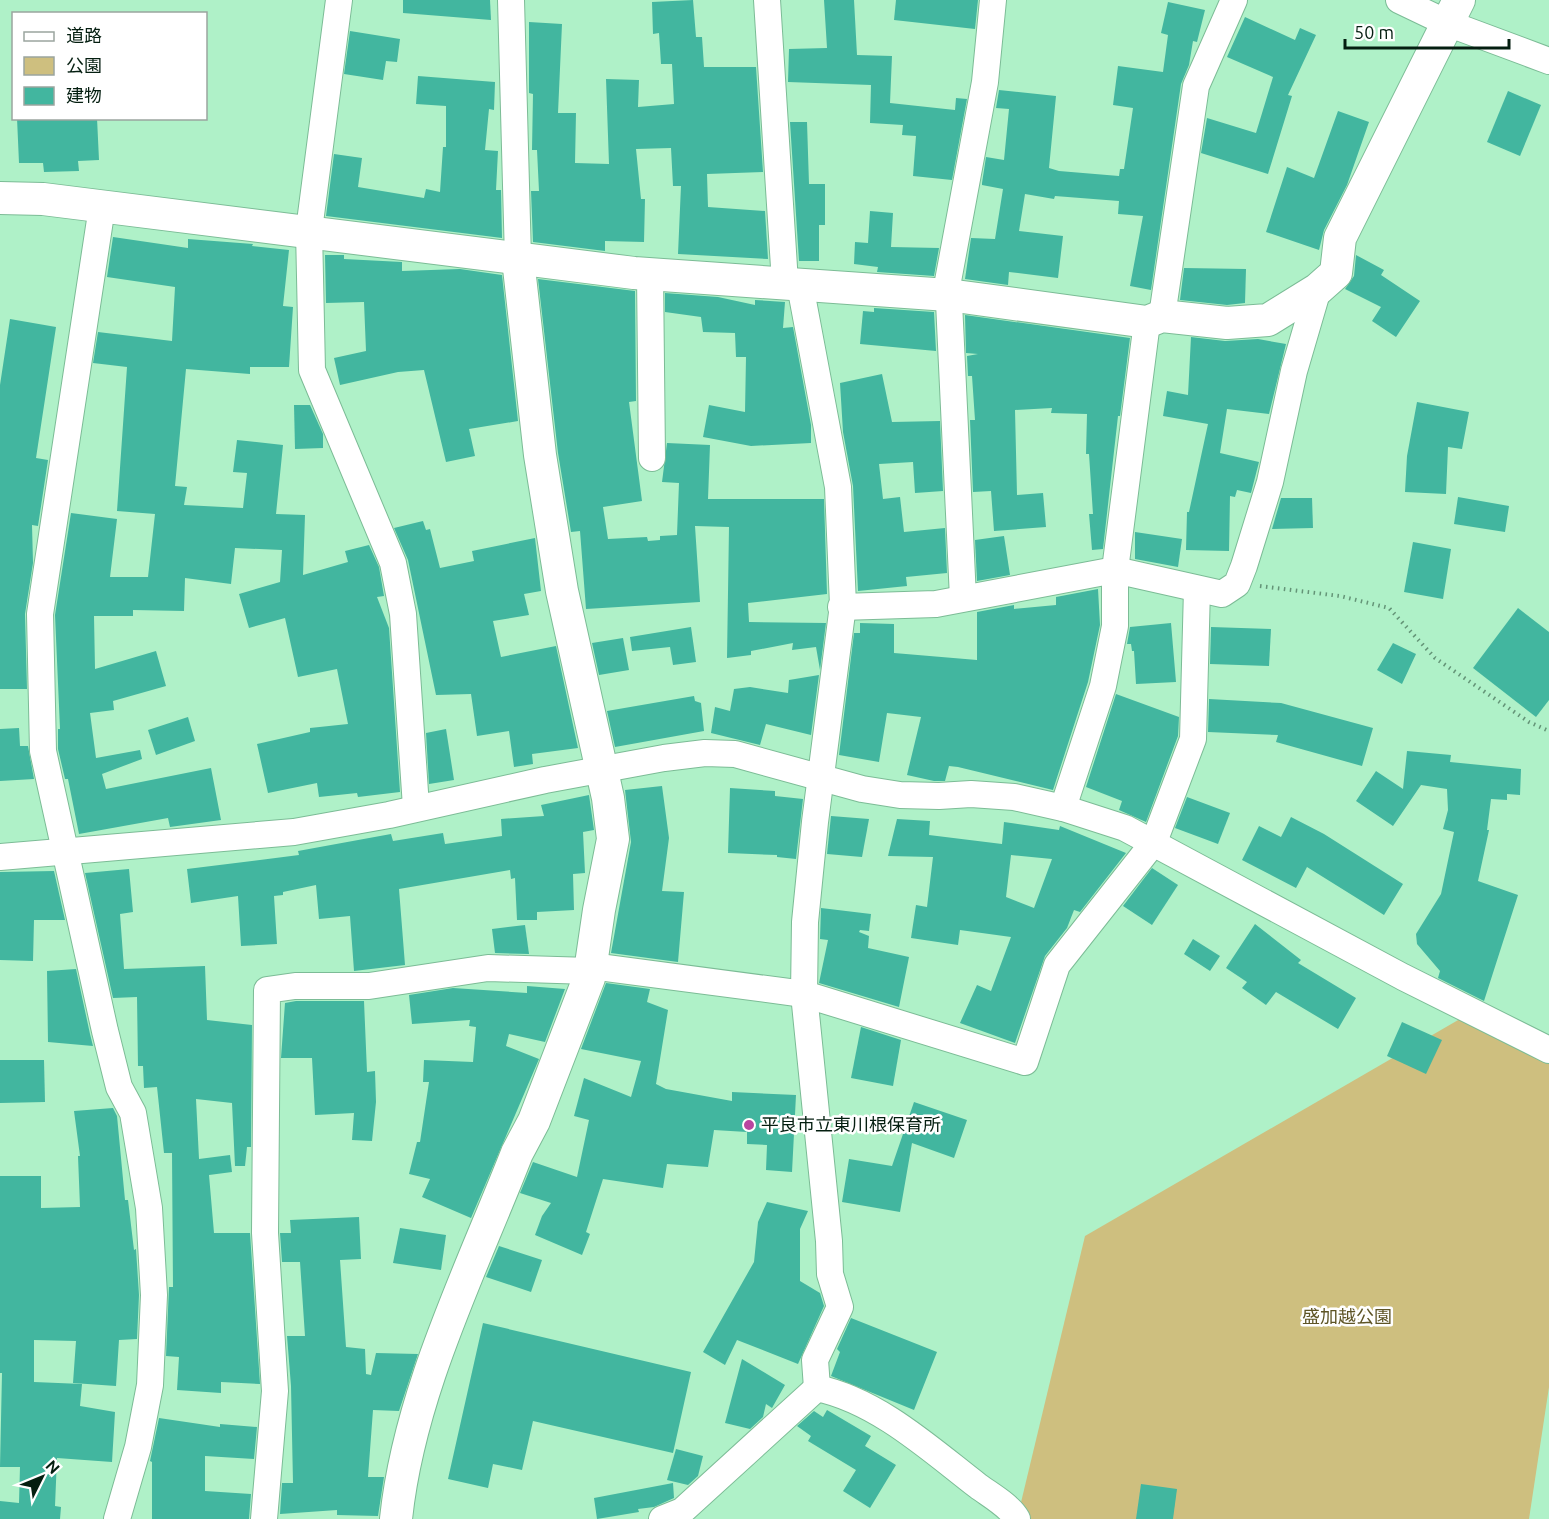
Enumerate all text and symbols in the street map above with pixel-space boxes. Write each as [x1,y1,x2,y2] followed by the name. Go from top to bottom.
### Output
[12,12,207,120] legend
[1345,12,1508,50] scale bar
[1354,22,1394,42] text: 50 m
[66,25,102,45] text: 道路
[66,55,102,75] text: 公園
[66,85,102,105] text: 建物
[761,1114,941,1134] place label: 平良市立東川根保育所
[742,1118,756,1132] marker: 平良市立東川根保育所
[1302,1306,1392,1326] park label: 盛加越公園
[12,1447,72,1507] north arrow
[42,1456,64,1477] text: N

